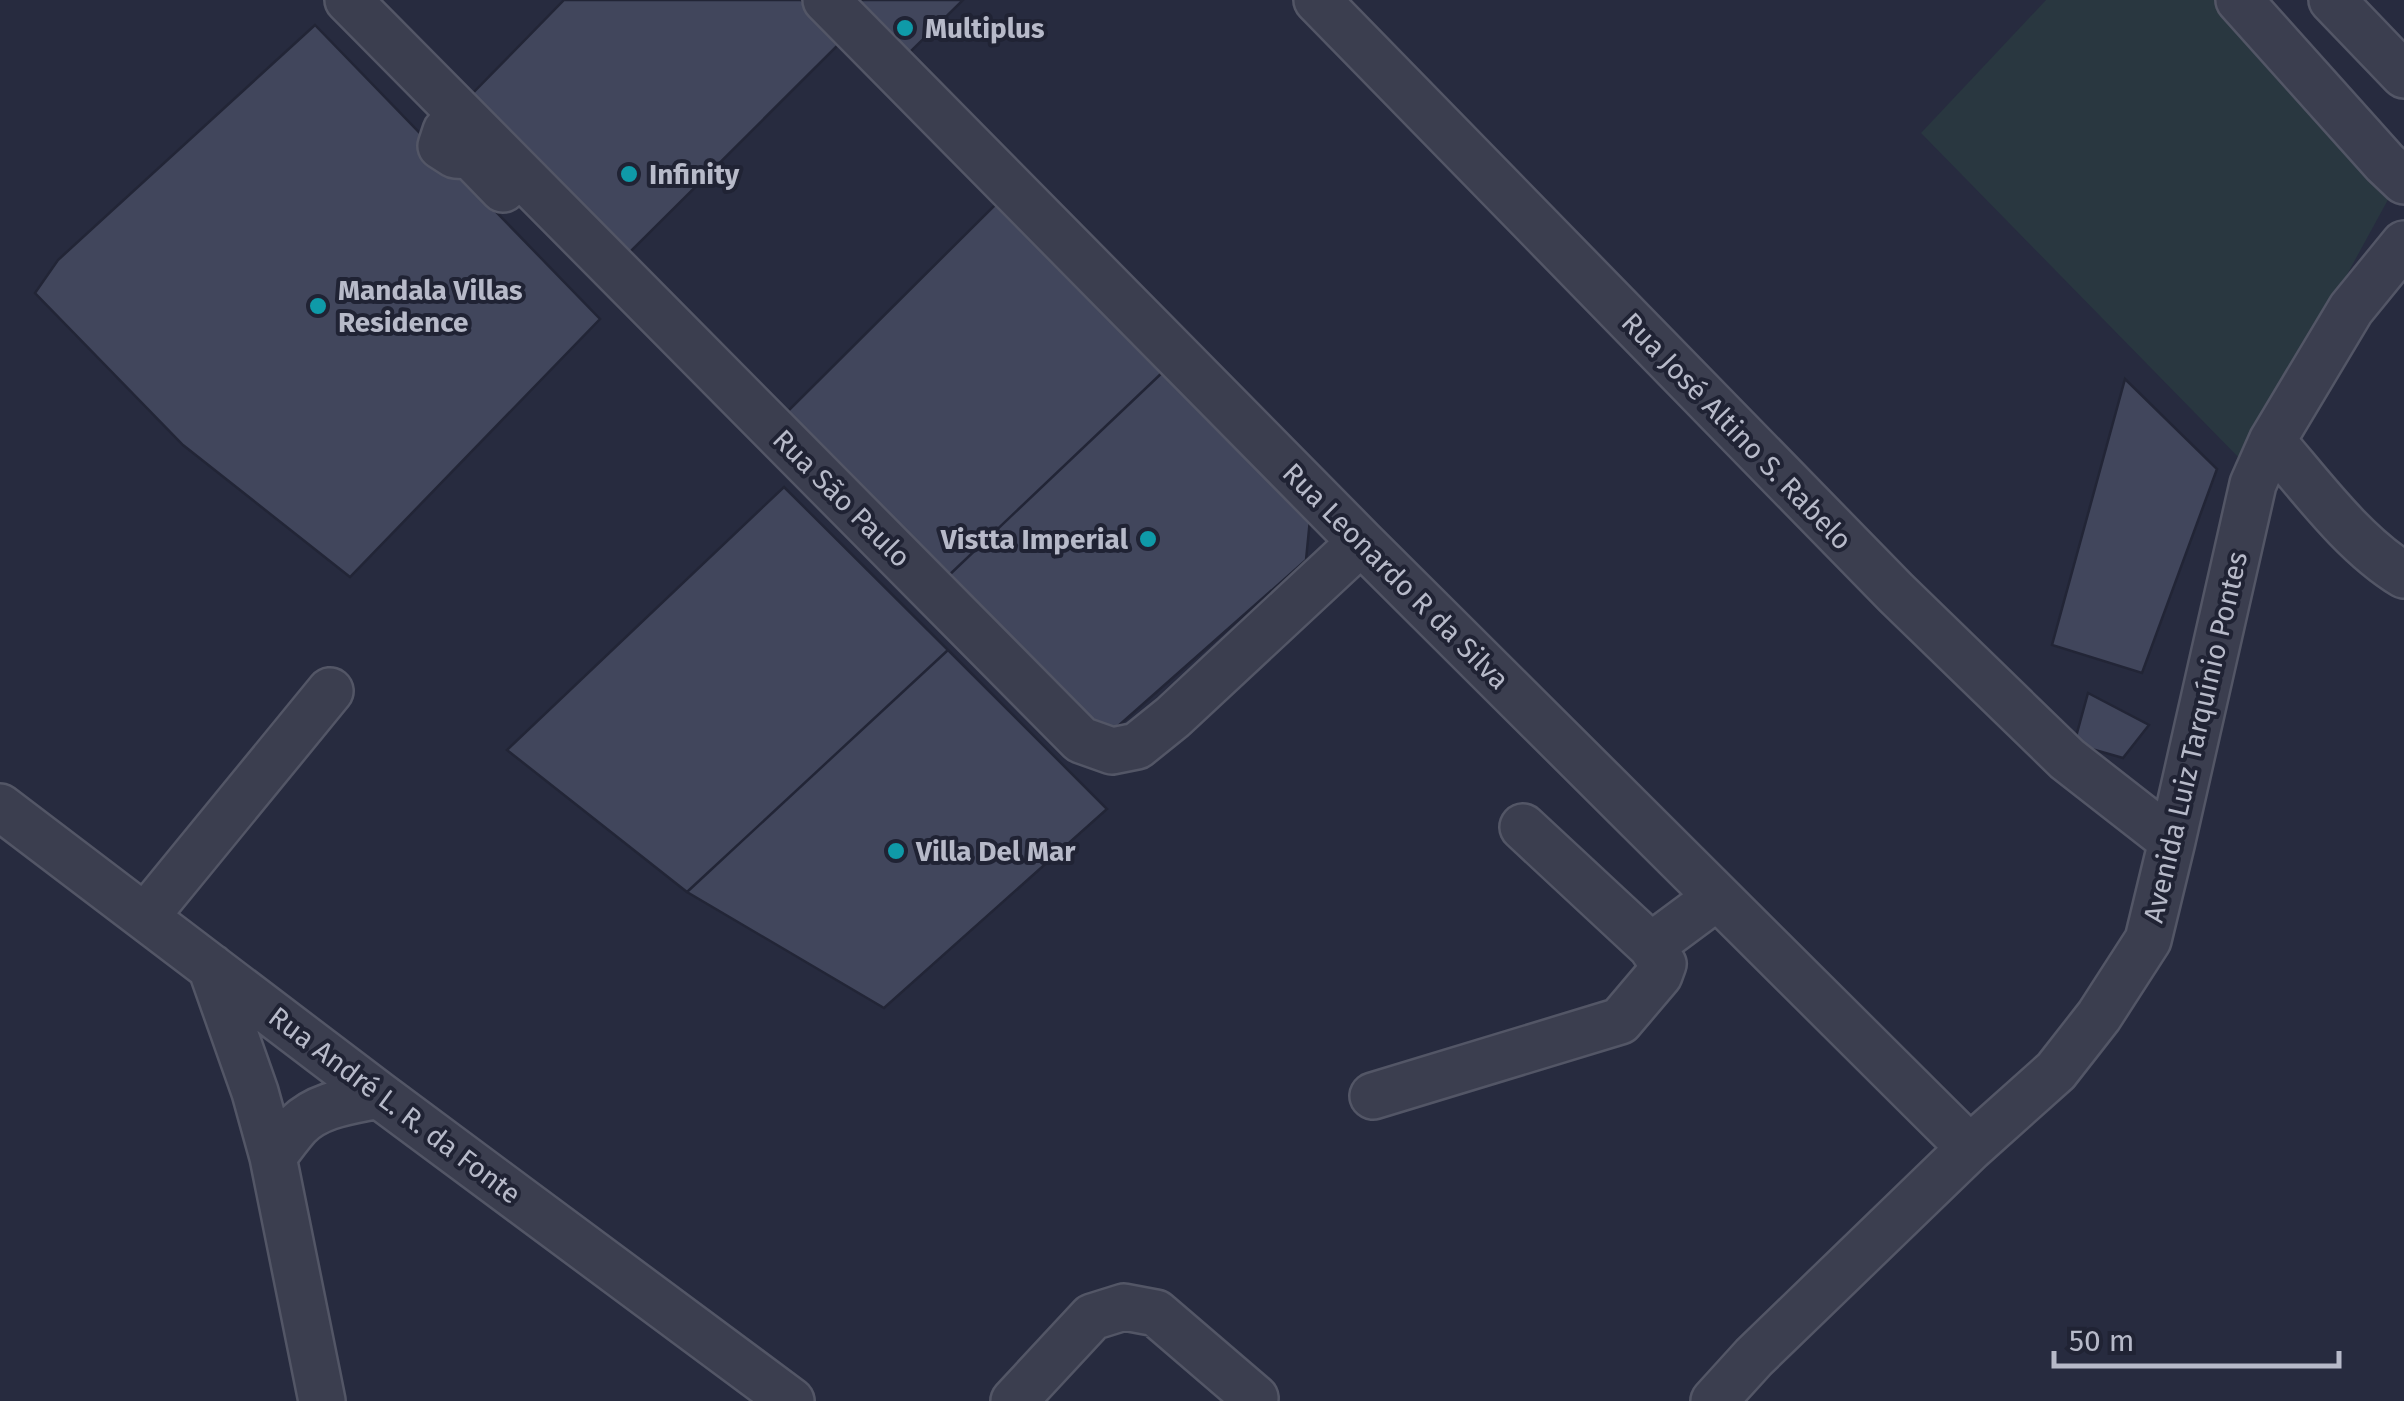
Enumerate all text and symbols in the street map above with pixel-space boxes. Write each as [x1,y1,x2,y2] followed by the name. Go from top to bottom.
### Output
[925,12,1045,45] place label: Multiplus
[894,17,916,39] marker: Multiplus
[649,158,740,191] place label: Infinity
[618,163,640,185] marker: Infinity
[338,274,522,339] place label: Mandala Villas Residence
[307,295,329,317] marker: Mandala Villas Residence
[1615,306,1858,557] street label: Rua José Altino S. Rabelo
[766,423,917,574] street label: Rua São Paulo
[1276,456,1516,696] street label: Rua Leonardo R da Silva
[940,523,1129,556] place label: Vistta Imperial
[1137,528,1159,550] marker: Vistta Imperial
[2137,548,2254,926] street label: Avenida Luiz Tarquínio Pontes
[915,835,1076,868] place label: Villa Del Mar
[885,840,907,862] marker: Villa Del Mar
[262,1000,527,1211] street label: Rua André L. R. da Fonte
[2054,1306,2339,1368] scale bar
[2069,1323,2134,1359] text: 50 m

